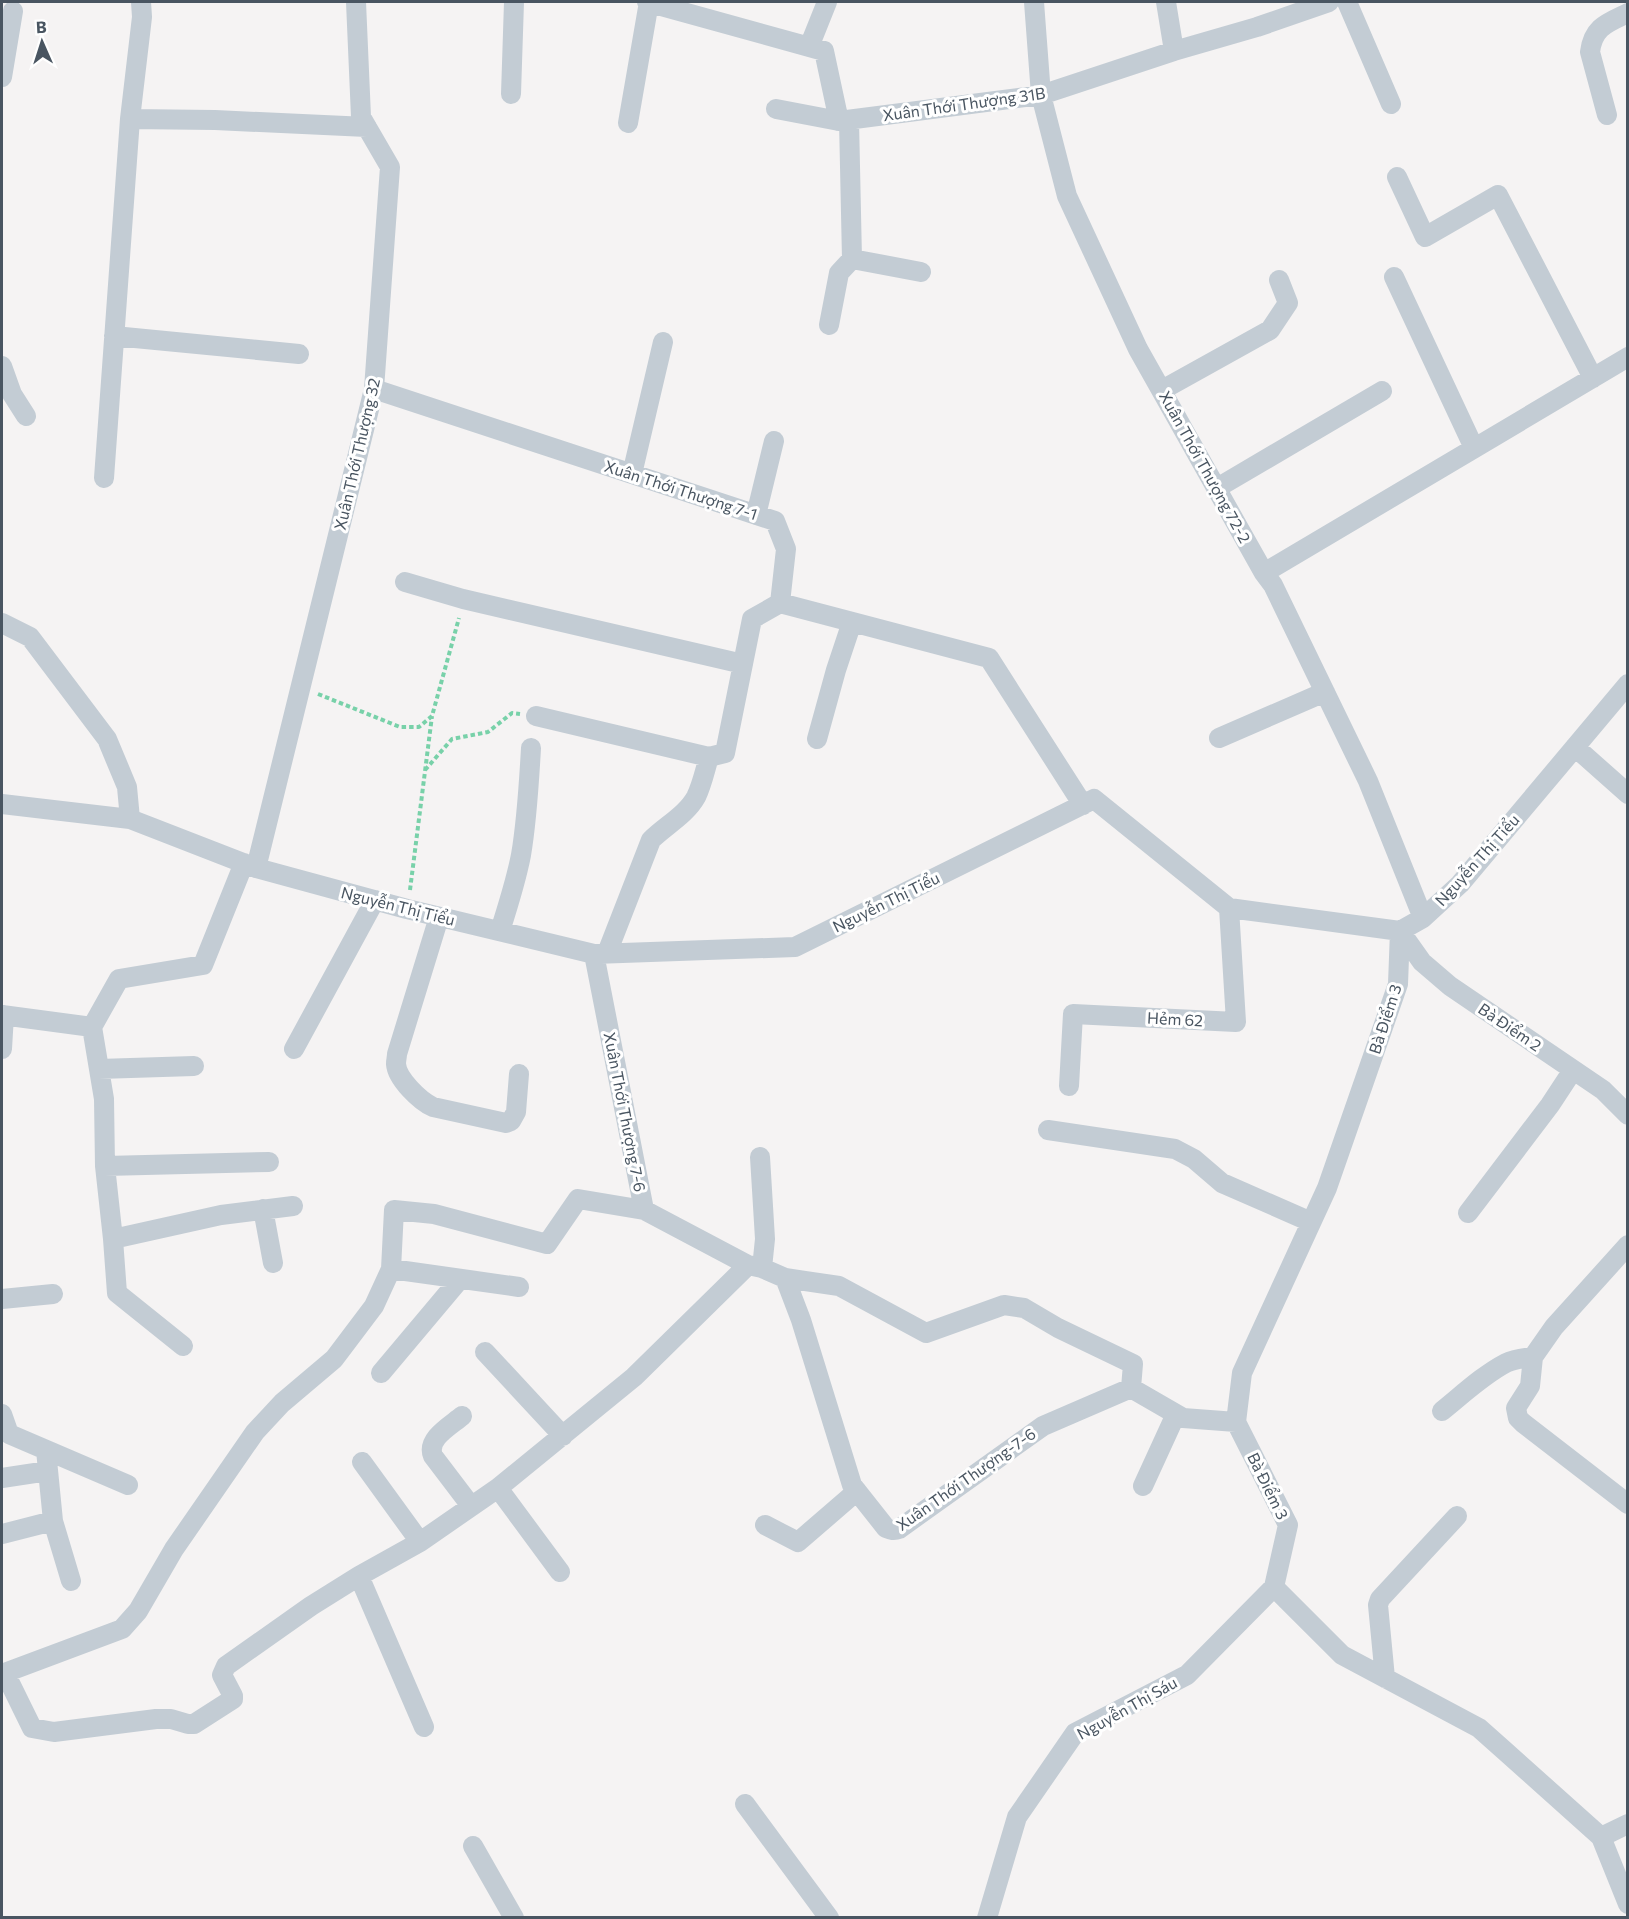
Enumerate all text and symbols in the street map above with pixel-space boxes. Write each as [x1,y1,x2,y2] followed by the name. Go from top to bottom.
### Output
[12,12,72,72] north arrow
[35,17,47,36] text: B
[882,83,1046,124] street label: Xuân Thới Thượng 31B
[330,376,383,532] street label: Xuân Thới Thượng 32
[1156,388,1255,546] street label: Xuân Thới Thượng 72-2
[602,456,760,523] street label: Xuân Thới Thượng 7-1
[1431,810,1523,909] street label: Nguyễn Thị Tiểu
[829,867,942,936] street label: Nguyễn Thị Tiểu
[339,882,457,929] street label: Nguyễn Thị Tiểu
[1364,982,1405,1056] street label: Bà Điểm 3
[1475,999,1546,1055] street label: Bà Điểm 2
[1147,1008,1204,1029] street label: Hẻm 62
[601,1030,650,1193] street label: Xuân Thới Thượng 7-6
[892,1423,1039,1534] street label: Xuân Thới Thượng-7-6
[1244,1449,1293,1522] street label: Bà Điểm 3
[1073,1672,1180,1743] street label: Nguyễn Thị Sáu

